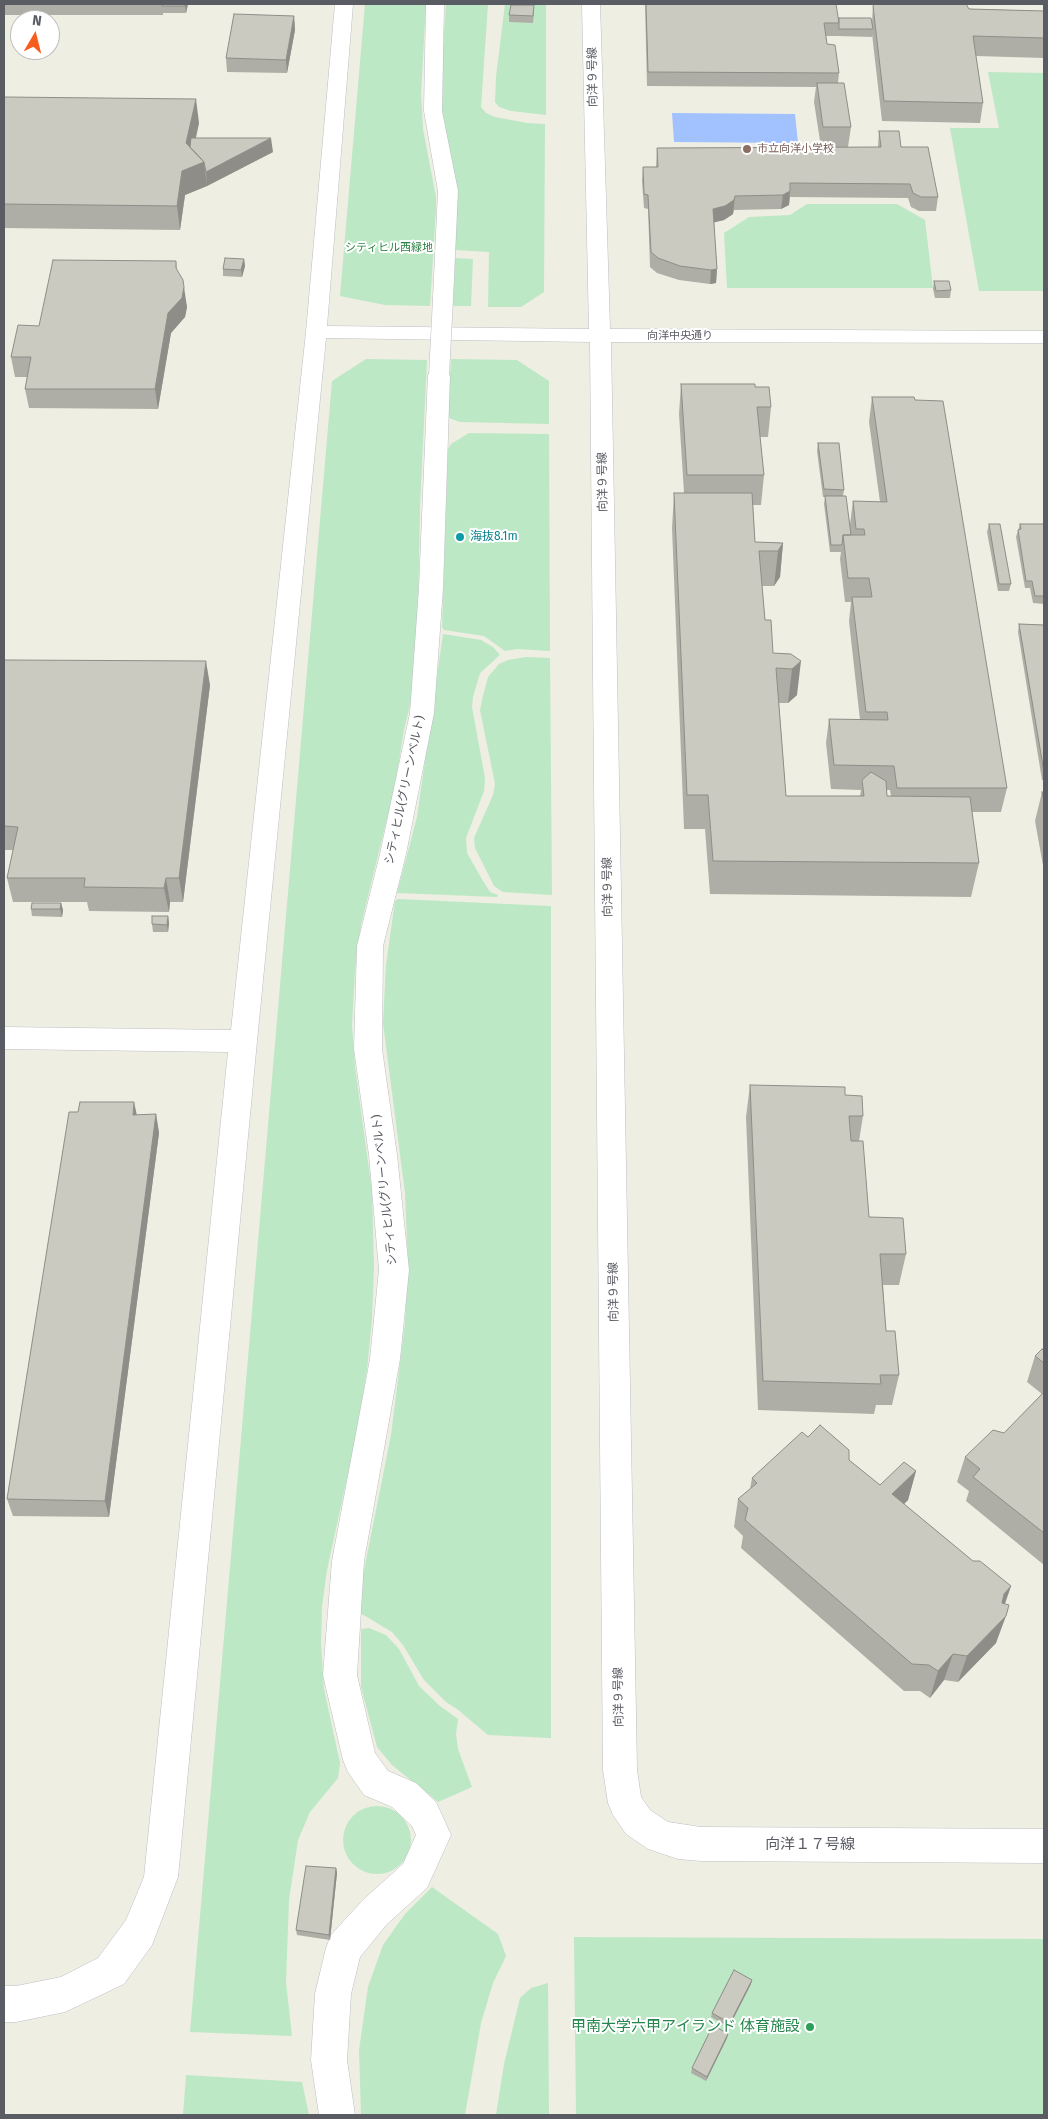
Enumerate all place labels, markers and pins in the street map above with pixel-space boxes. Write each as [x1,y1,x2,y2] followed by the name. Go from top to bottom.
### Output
[757,142,834,156] place label: 市立向洋小学校
[741,143,753,155] marker: 市立向洋小学校
[470,530,518,544] place label: 海抜8.1m
[454,531,466,543] marker: 海抜8.1m
[571,2018,800,2036] place label: 甲南大学六甲アイランド 体育施設
[804,2021,816,2033] marker: 甲南大学六甲アイランド 体育施設

